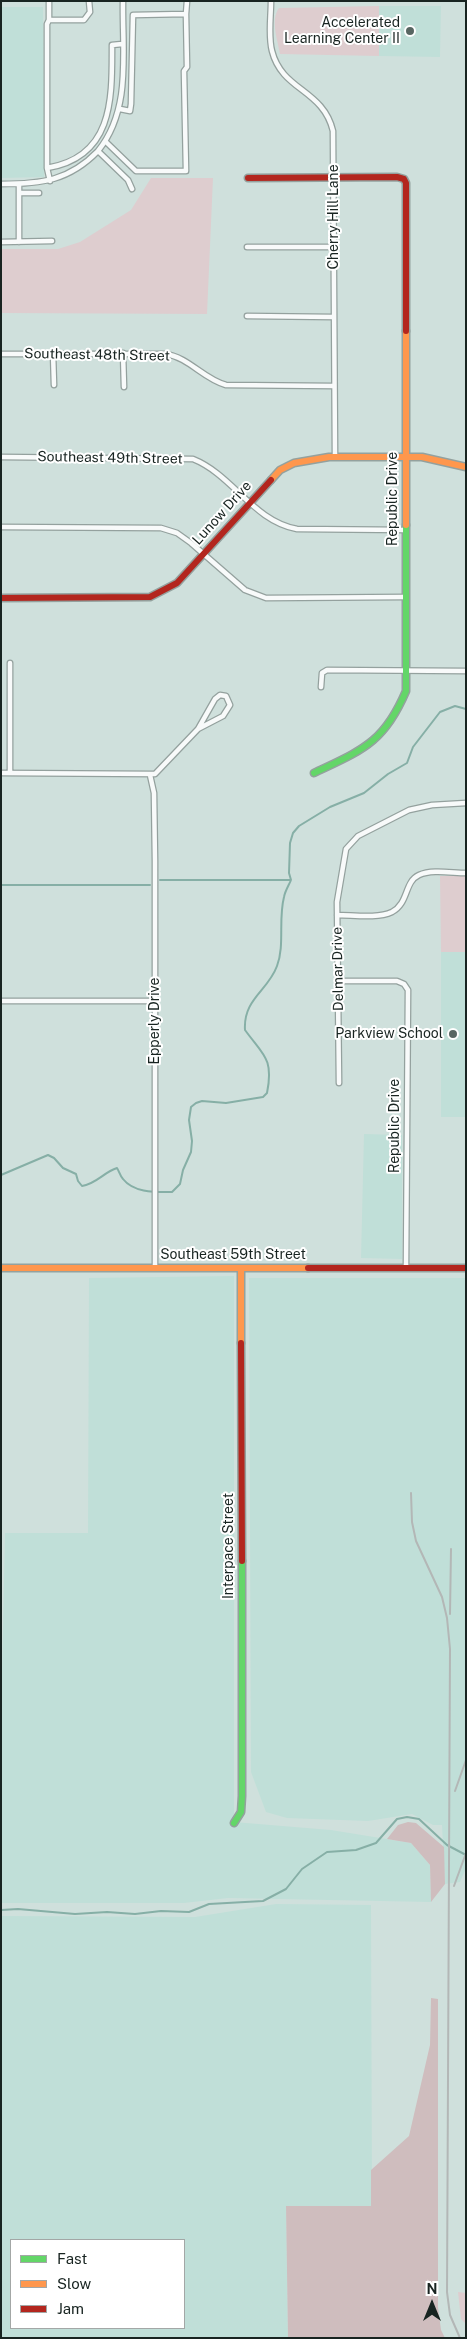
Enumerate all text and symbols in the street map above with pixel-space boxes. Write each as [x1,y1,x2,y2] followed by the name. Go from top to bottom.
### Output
[284,15,400,48] place label: Accelerated Learning Center II
[404,25,416,37] marker: Accelerated Learning Center II
[326,164,342,270] street label: Cherry Hill Lane
[24,345,170,365] street label: Southeast 48th Street
[37,448,183,468] street label: Southeast 49th Street
[385,452,401,546] street label: Republic Drive
[189,478,255,548] street label: Lunow Drive
[329,927,347,1011] street label: Delmar Drive
[147,978,163,1064] street label: Epperly Drive
[335,1026,443,1042] place label: Parkview School
[447,1028,459,1040] marker: Parkview School
[387,1079,403,1173] street label: Republic Drive
[160,1247,306,1263] street label: Southeast 59th Street
[221,1493,237,1599] street label: Interpace Street
[10,2239,185,2329] legend
[57,2250,87,2267] text: Fast
[57,2275,91,2292] text: Slow
[407,2279,457,2329] north arrow
[427,2281,437,2297] text: N
[57,2300,84,2317] text: Jam

